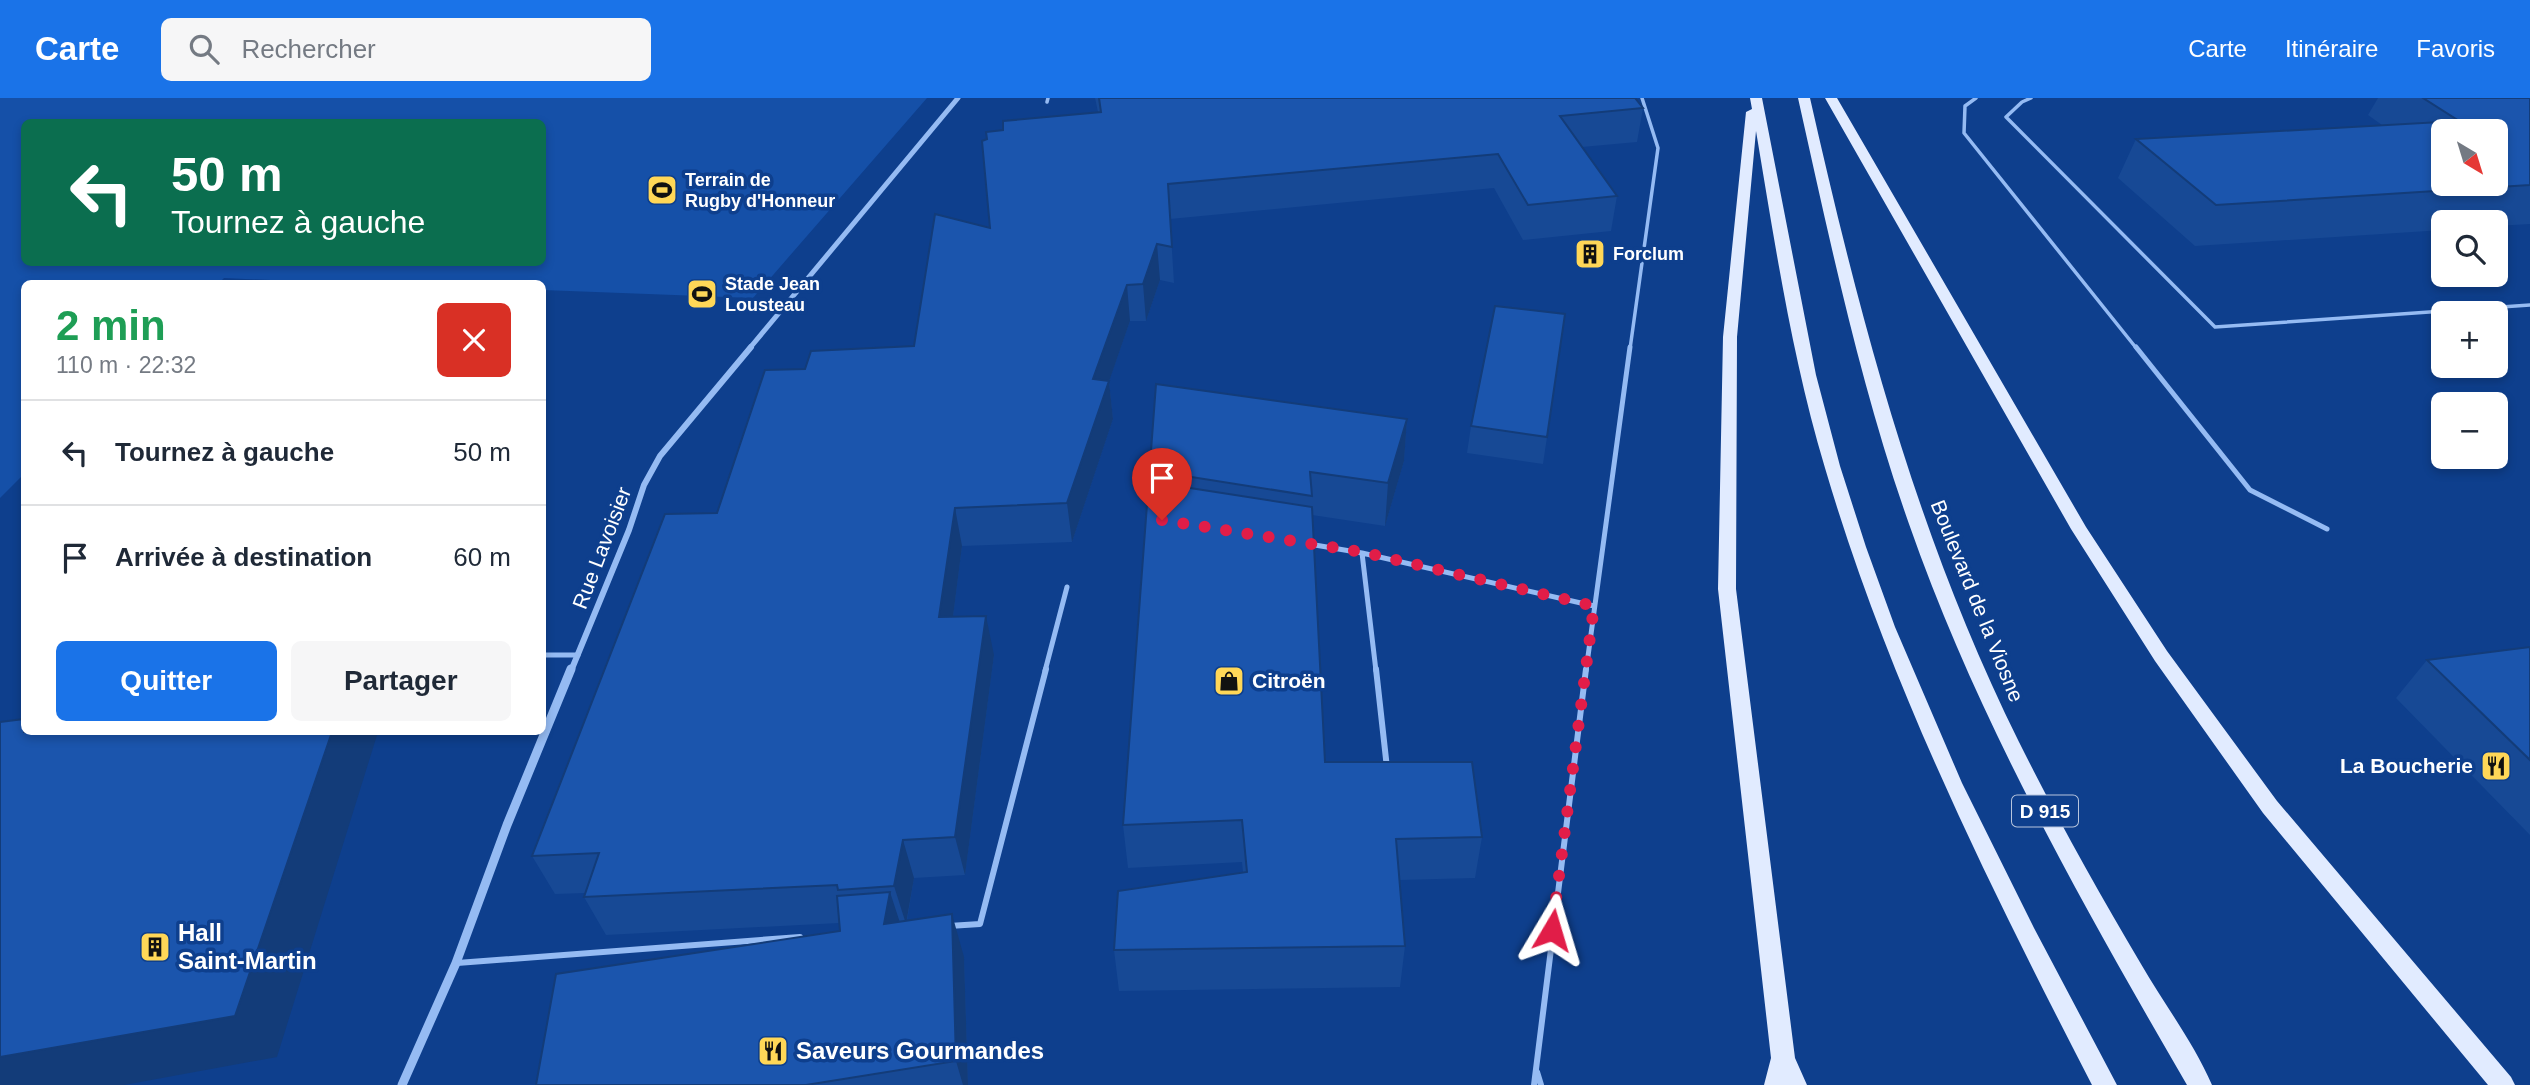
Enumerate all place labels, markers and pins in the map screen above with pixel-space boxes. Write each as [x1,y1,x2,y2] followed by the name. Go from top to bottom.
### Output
[685,170,835,211] place label: Terrain de Rugby d'Honneur
[645,173,679,207] sports icon: Terrain de Rugby d'Honneur
[1573,237,1607,271] building icon: Forclum
[1613,244,1684,264] place label: Forclum
[725,274,820,315] place label: Stade Jean Lousteau
[685,277,719,311] sports icon: Stade Jean Lousteau
[1132,448,1192,520] pin
[1212,664,1246,698] shop icon: Citroën
[1252,669,1326,692] place label: Citroën
[2479,749,2513,783] restaurant icon: La Boucherie
[2340,754,2473,777] place label: La Boucherie
[178,919,317,974] place label: Hall Saint-Martin
[138,930,172,964] building icon: Hall Saint-Martin
[756,1034,790,1068] restaurant icon: Saveurs Gourmandes
[796,1037,1044,1064] place label: Saveurs Gourmandes

